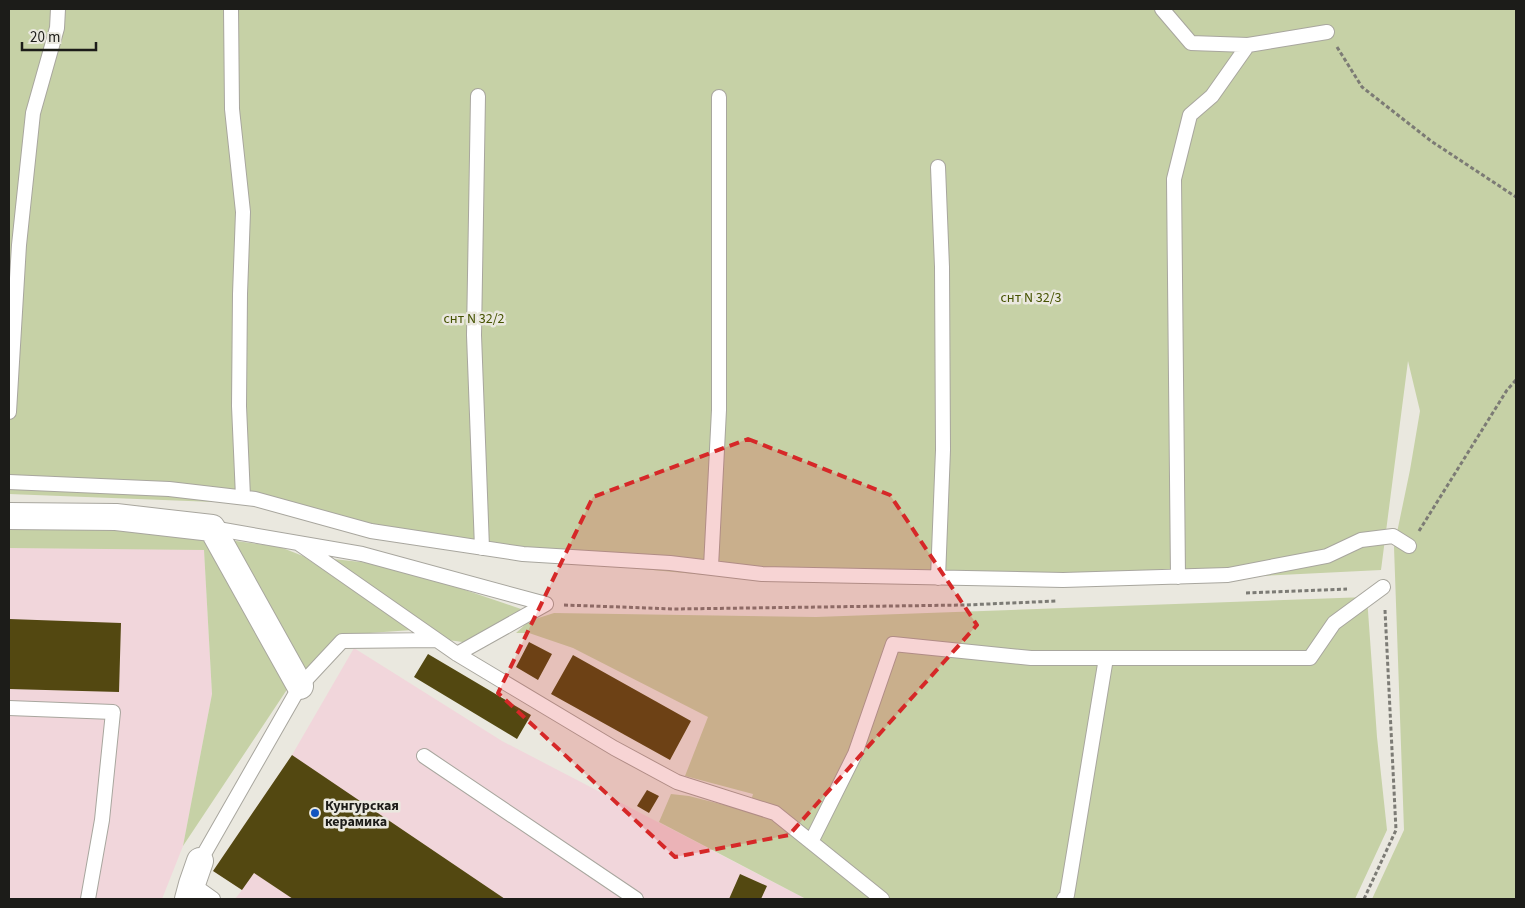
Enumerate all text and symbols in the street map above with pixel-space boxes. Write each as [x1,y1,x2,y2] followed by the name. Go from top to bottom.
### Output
[22,20,96,52] scale bar
[30,27,60,48] text: 20 m
[1000,288,1062,308] park label: снт N 32/3
[443,309,505,329] park label: снт N 32/2
[325,796,399,832] place label: Кунгурская керамика
[309,807,321,819] marker: Кунгурская керамика

